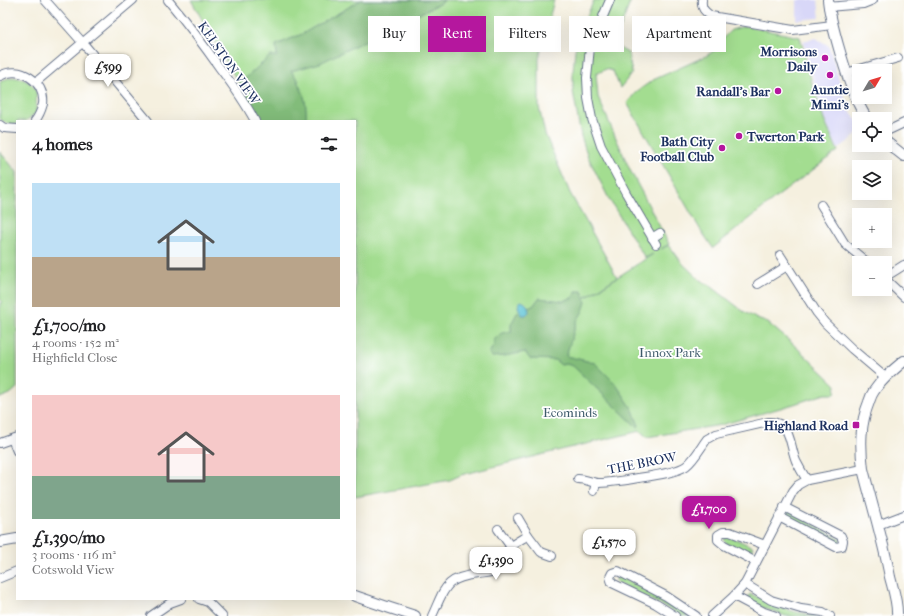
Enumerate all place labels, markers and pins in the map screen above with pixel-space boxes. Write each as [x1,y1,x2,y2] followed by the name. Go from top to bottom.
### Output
[759,44,818,75] place label: Morrisons Daily
[820,53,830,63] marker: Morrisons Daily
[84,54,132,88] pin: £599
[825,70,835,80] marker: Auntie Mimi's
[810,82,850,112] place label: Auntie Mimi's
[696,84,770,99] place label: Randall's Bar
[773,86,783,96] marker: Randall's Bar
[746,129,826,144] place label: Twerton Park
[734,131,744,141] marker: Twerton Park
[639,134,715,164] place label: Bath City Football Club
[717,143,727,153] marker: Bath City Football Club
[764,418,849,434] place label: Highland Road
[851,420,861,430] marker: Highland Road
[676,496,742,530] pin: £1,700
[576,529,642,563] pin: £1,570
[463,547,529,581] pin: £1,390

